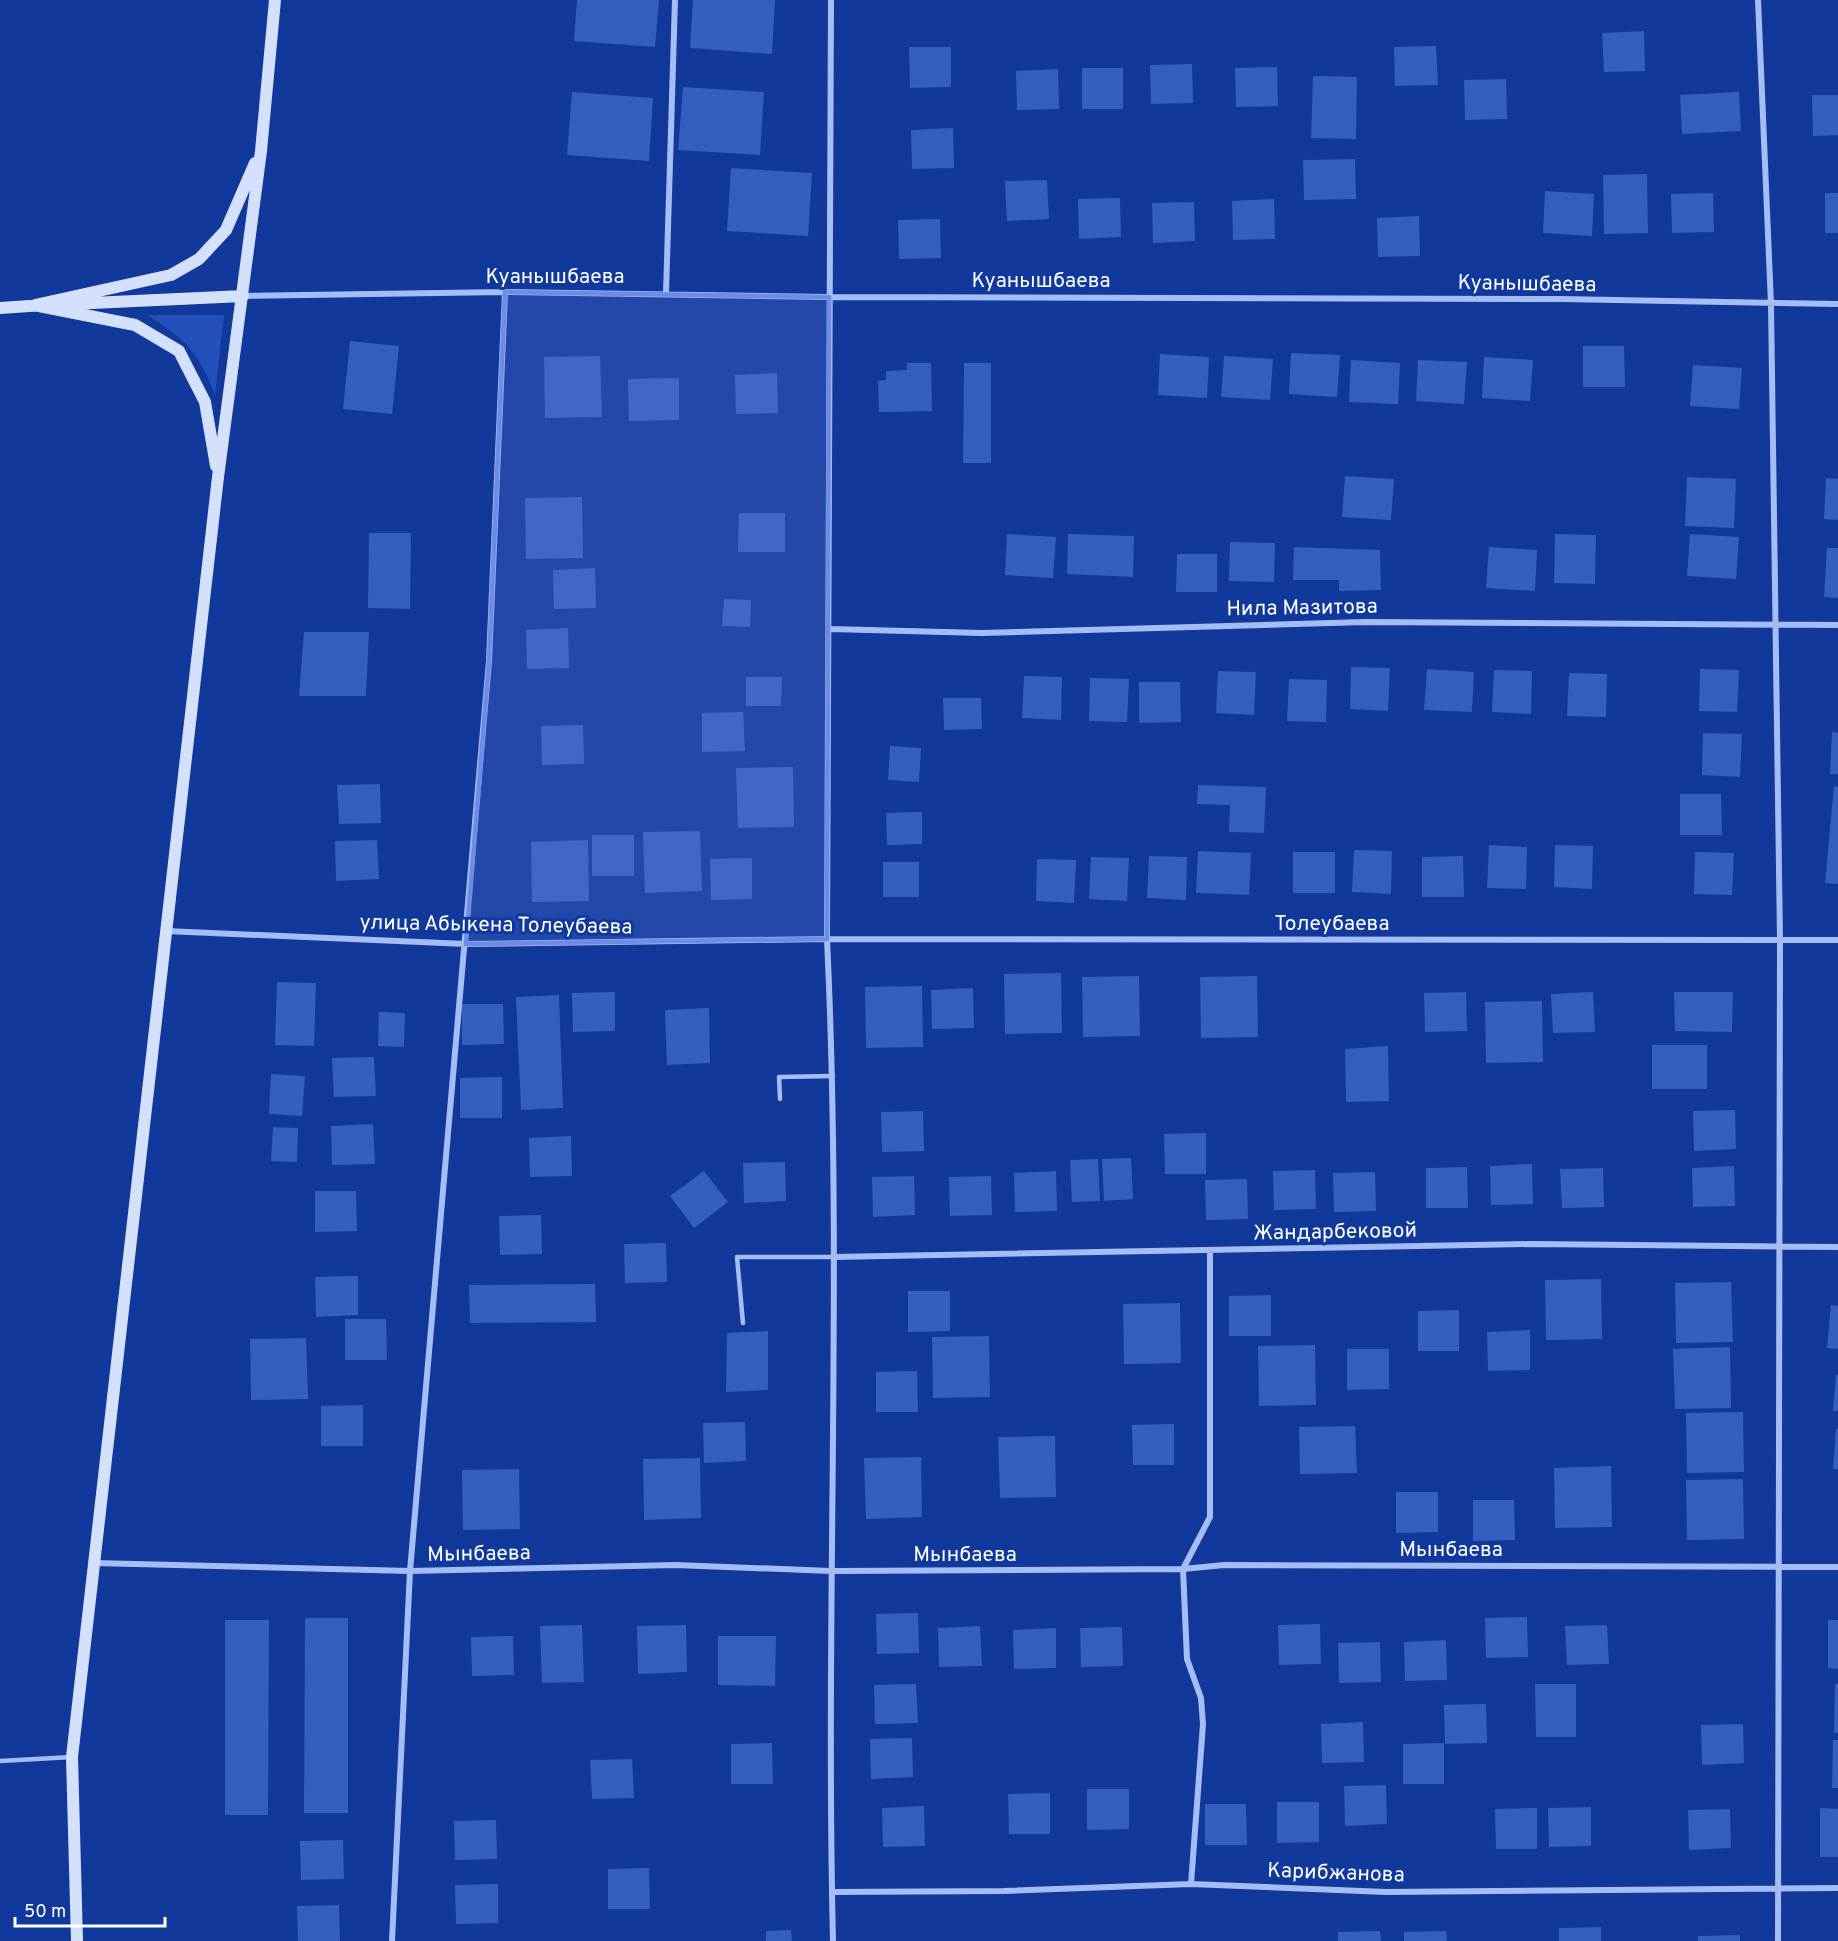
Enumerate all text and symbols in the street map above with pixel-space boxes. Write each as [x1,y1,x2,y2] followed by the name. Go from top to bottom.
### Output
[486,264,625,291] street label: Куанышбаева
[972,268,1111,295] street label: Куанышбаева
[1457,270,1597,299] street label: Куанышбаева
[1226,594,1378,623] street label: Нила Мазитова
[359,910,633,941] street label: улица Абыкена Толеубаева
[1275,911,1389,938] street label: Толеубаева
[1253,1218,1417,1247] street label: Жандарбековой
[1399,1537,1503,1564] street label: Мынбаева
[427,1540,531,1569] street label: Мынбаева
[913,1542,1017,1569] street label: Мынбаева
[1267,1858,1405,1889] street label: Карибжанова
[15,1890,165,1928] scale bar
[24,1901,66,1924] text: 50 m

